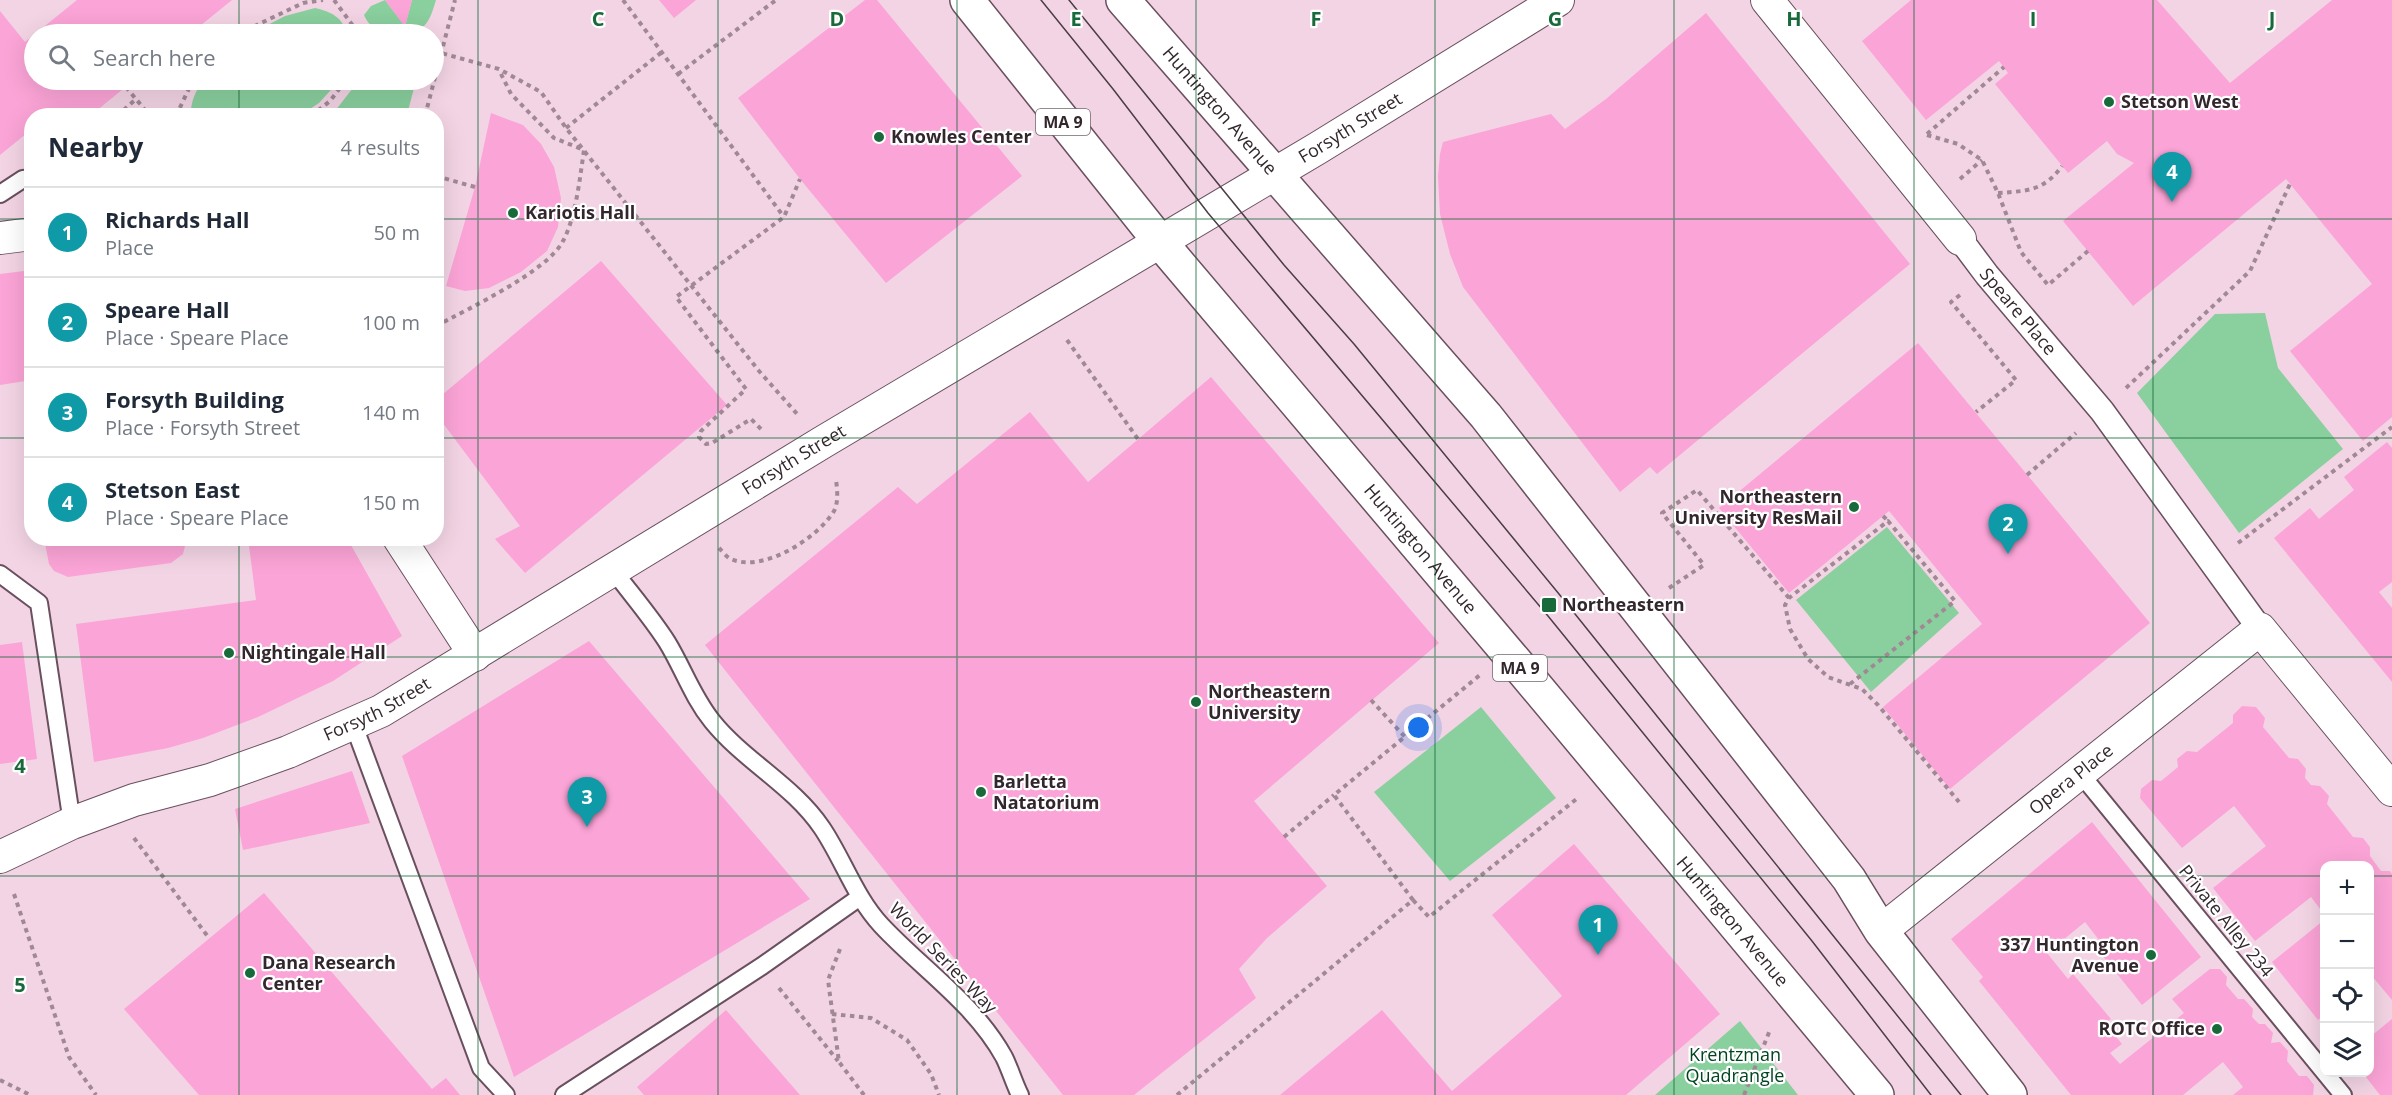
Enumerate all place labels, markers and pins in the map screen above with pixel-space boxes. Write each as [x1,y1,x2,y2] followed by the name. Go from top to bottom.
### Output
[2121,89,2239,113] place label: Stetson West
[2102,95,2116,109] marker: Stetson West
[891,124,1032,148] place label: Knowles Center
[872,130,886,144] marker: Knowles Center
[2152,152,2192,202] pin: 4
[525,200,635,224] place label: Kariotis Hall
[506,206,520,220] marker: Kariotis Hall
[1675,484,1842,529] place label: Northeastern University ResMail
[1847,500,1861,514] marker: Northeastern University ResMail
[1988,504,2028,554] pin: 2
[1562,592,1685,616] place label: Northeastern
[1540,596,1558,614] marker: Northeastern
[241,640,386,664] place label: Nightingale Hall
[222,646,236,660] marker: Nightingale Hall
[1208,679,1331,724] place label: Northeastern University
[1189,695,1203,709] marker: Northeastern University
[993,769,1099,814] place label: Barletta Natatorium
[568,778,606,827] pin: 3
[974,785,988,799] marker: Barletta Natatorium
[1578,906,1618,955] pin: 1
[2000,932,2139,977] place label: 337 Huntington Avenue
[2144,948,2158,962] marker: 337 Huntington Avenue
[262,950,396,995] place label: Dana Research Center
[243,966,257,980] marker: Dana Research Center
[2099,1016,2205,1040] place label: ROTC Office
[2210,1022,2224,1036] marker: ROTC Office

